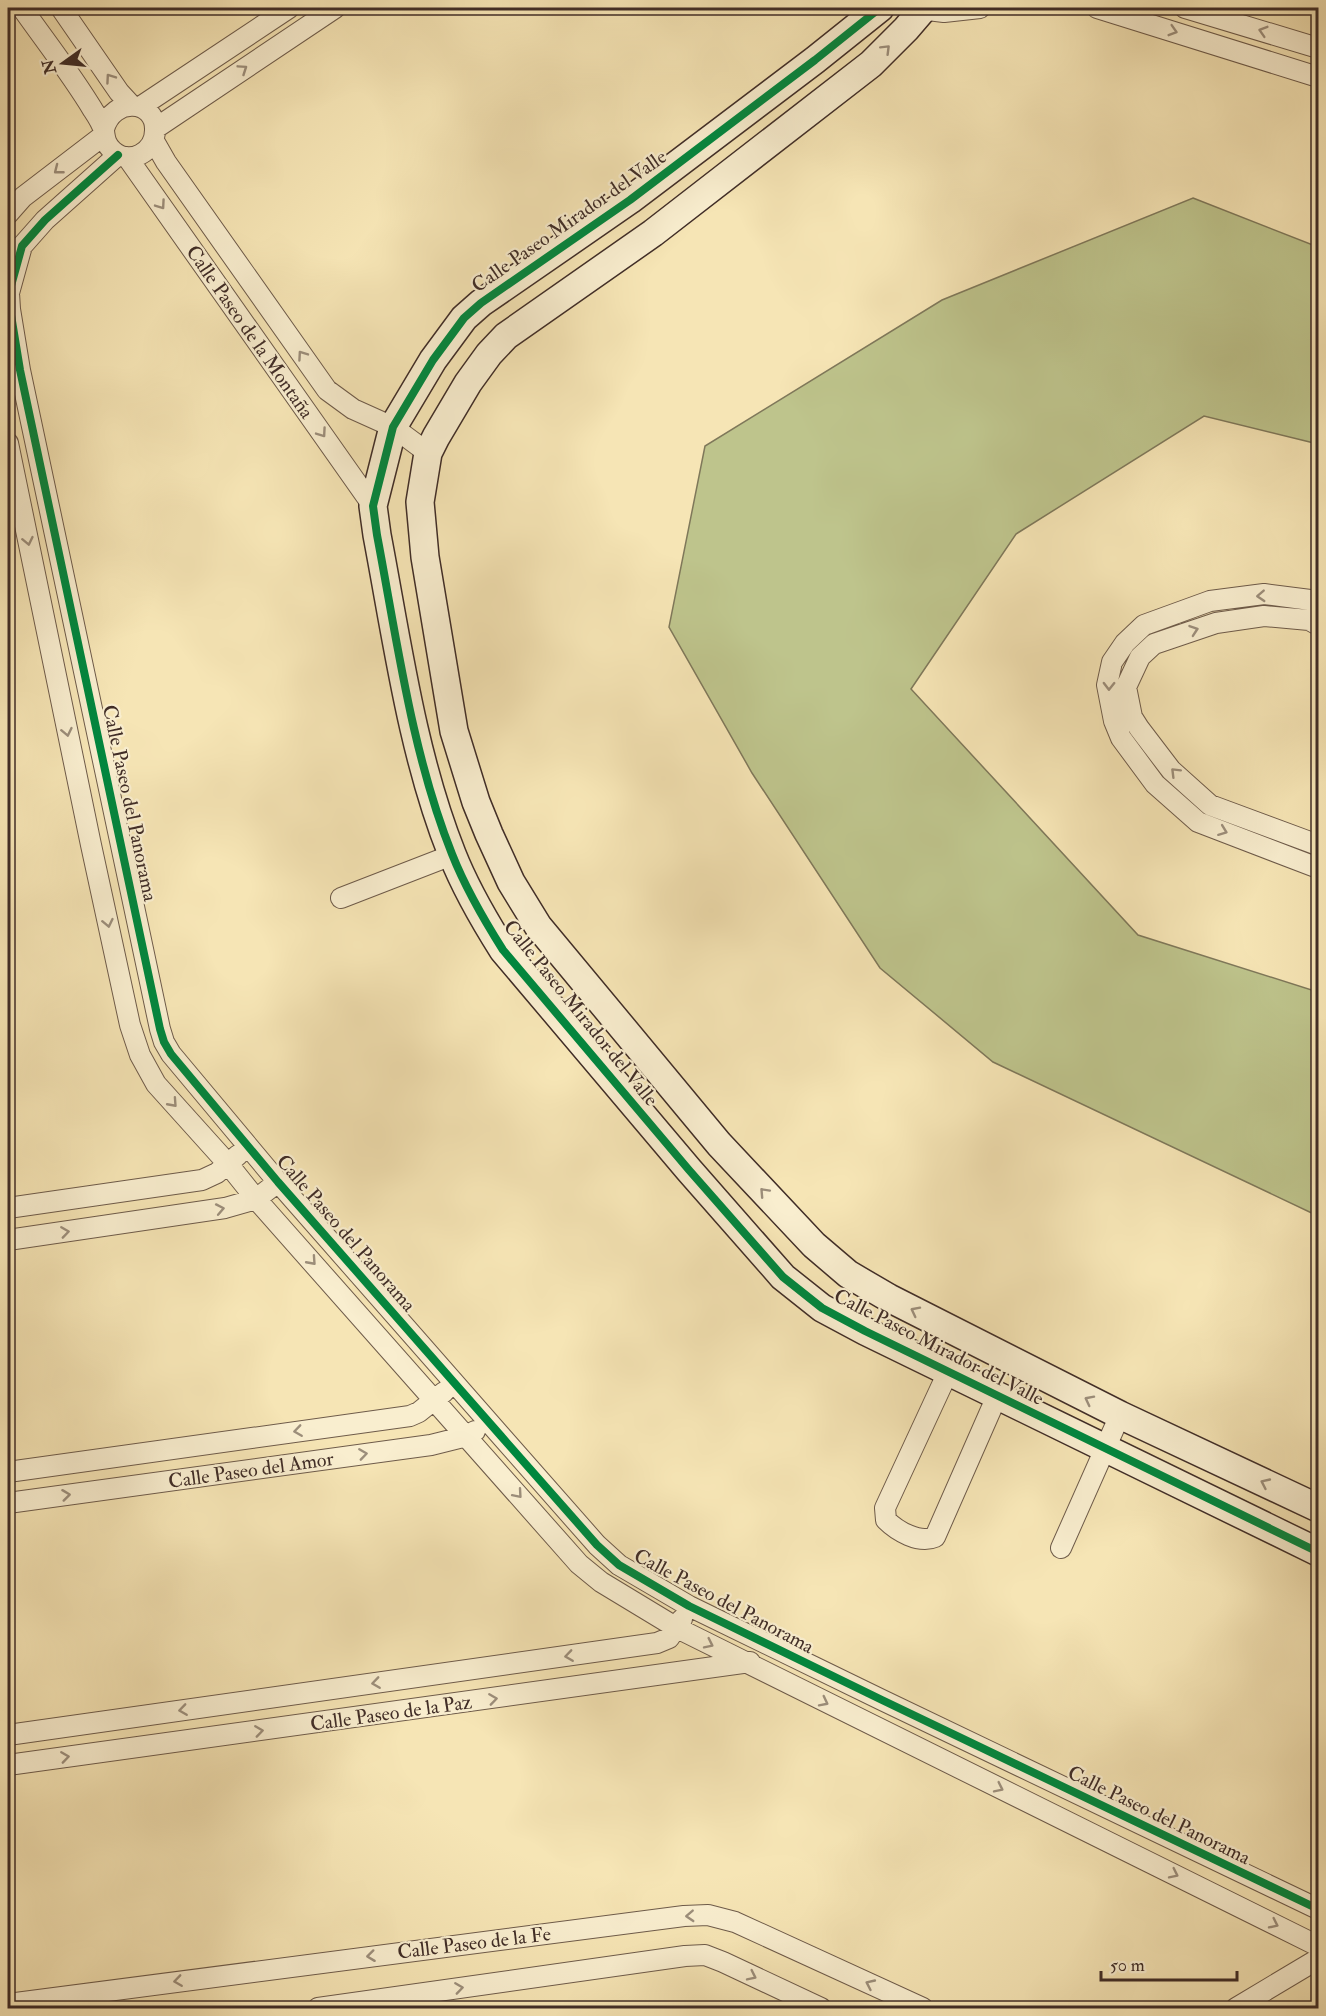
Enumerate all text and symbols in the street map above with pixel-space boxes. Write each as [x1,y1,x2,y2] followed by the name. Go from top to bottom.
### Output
[1167,24,1177,36] one-way arrow
[1258,26,1269,38] one-way arrow
[33,33,93,93] north arrow
[880,45,890,56] one-way arrow
[38,56,61,77] text: N
[236,66,247,77] one-way arrow
[106,74,117,85] one-way arrow
[467,144,671,298] street label: Calle Paseo Mirador del Valle
[53,163,64,174] one-way arrow
[154,198,165,209] one-way arrow
[181,240,320,424] street label: Calle Paseo de la Montaña
[298,350,309,361] one-way arrow
[315,427,326,438] one-way arrow
[21,536,34,546] one-way arrow
[1256,589,1265,602] one-way arrow
[1188,625,1199,638] one-way arrow
[1103,682,1115,691] one-way arrow
[97,702,163,904] street label: Calle Paseo del Panorama
[60,727,73,737] one-way arrow
[1171,769,1182,780] one-way arrow
[1217,824,1228,837] one-way arrow
[498,915,664,1111] street label: Calle Paseo Mirador del Valle
[101,918,114,928] one-way arrow
[166,1097,177,1107] one-way arrow
[271,1149,422,1317] street label: Calle Paseo del Panorama
[760,1188,771,1198] one-way arrow
[215,1203,225,1216] one-way arrow
[61,1227,70,1239] one-way arrow
[305,1254,316,1264] one-way arrow
[830,1283,1048,1411] street label: Calle Paseo Mirador del Valle
[911,1307,922,1319] one-way arrow
[1085,1395,1096,1407] one-way arrow
[294,1424,303,1436] one-way arrow
[167,1446,336,1494] street label: Calle Paseo del Amor
[358,1448,367,1460] one-way arrow
[1261,1479,1272,1491] one-way arrow
[511,1488,522,1498] one-way arrow
[61,1490,70,1502] one-way arrow
[630,1543,819,1659] street label: Calle Paseo del Panorama
[703,1636,714,1648] one-way arrow
[565,1650,574,1662] one-way arrow
[372,1677,381,1689] one-way arrow
[308,1689,474,1737] street label: Calle Paseo de la Paz
[489,1693,498,1705] one-way arrow
[818,1695,828,1706] one-way arrow
[178,1704,188,1716] one-way arrow
[254,1725,263,1737] one-way arrow
[61,1752,70,1764] one-way arrow
[1064,1760,1255,1870] street label: Calle Paseo del Panorama
[992,1781,1003,1793] one-way arrow
[1167,1867,1178,1879] one-way arrow
[685,1909,694,1922] one-way arrow
[1268,1917,1279,1928] one-way arrow
[396,1921,552,1965] street label: Calle Paseo de la Fe
[1101,1944,1238,1982] scale bar
[367,1949,376,1961] one-way arrow
[1110,1954,1145,1977] text: 50 m
[746,1968,757,1980] one-way arrow
[173,1974,182,1987] one-way arrow
[866,1979,877,1991] one-way arrow
[454,1983,463,1995] one-way arrow

